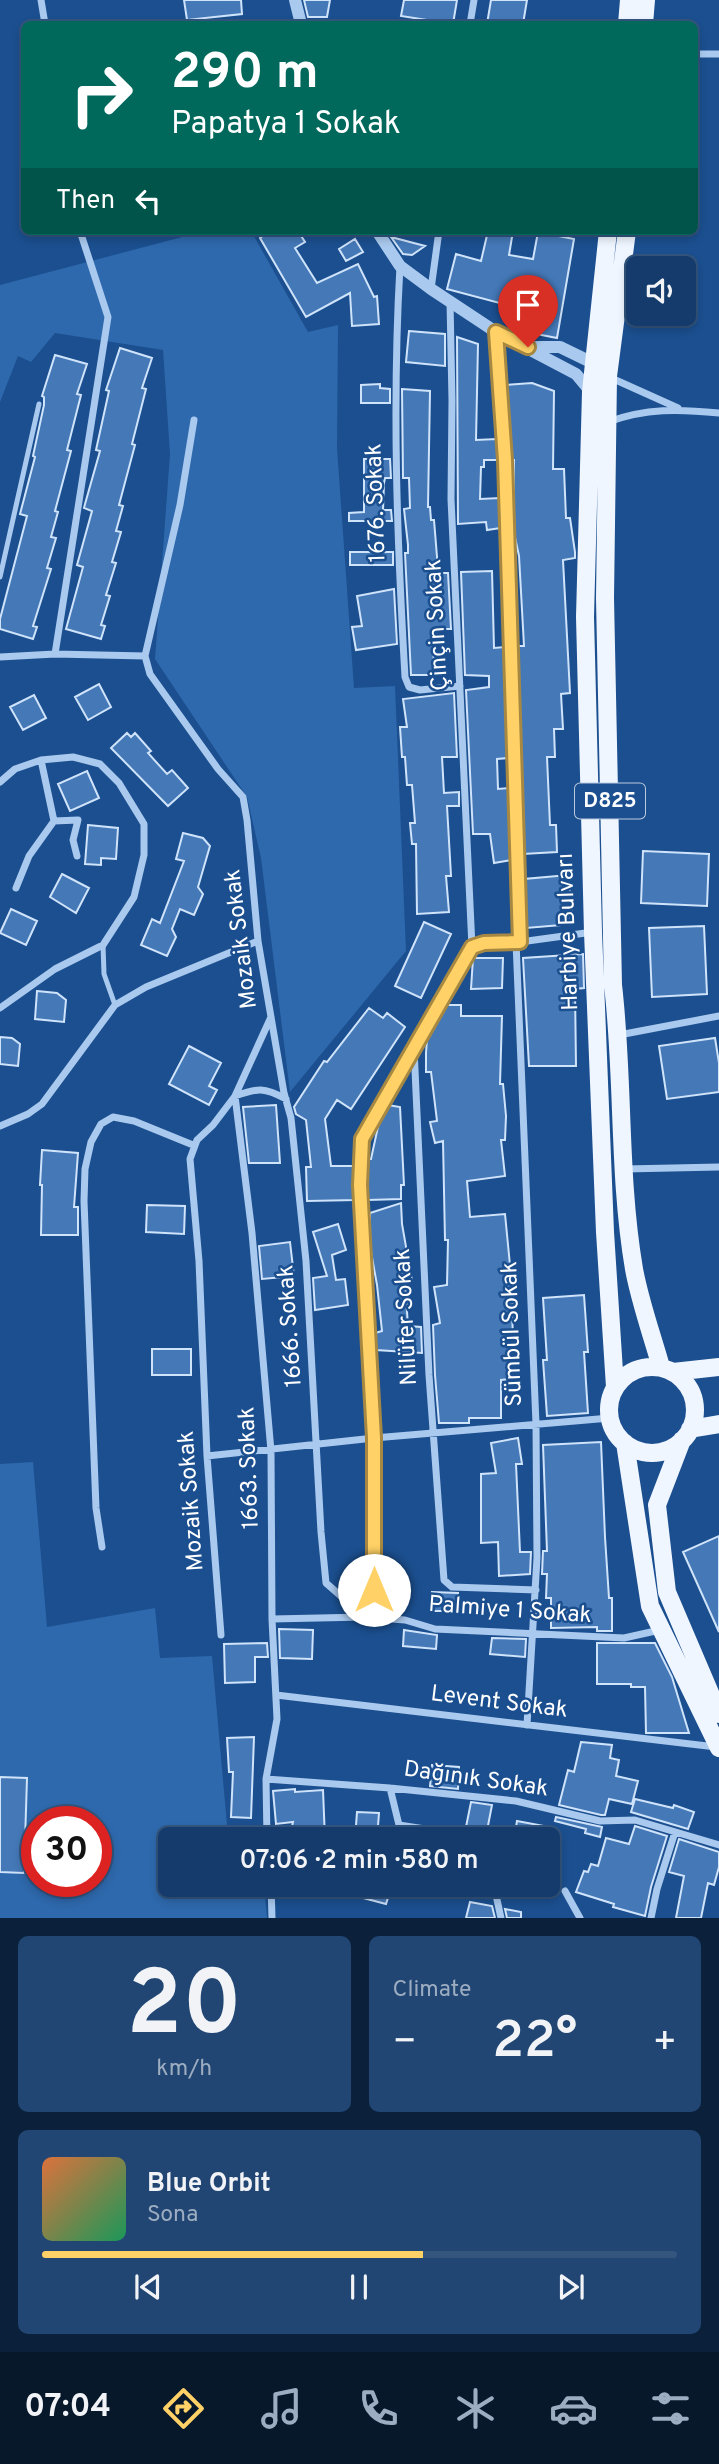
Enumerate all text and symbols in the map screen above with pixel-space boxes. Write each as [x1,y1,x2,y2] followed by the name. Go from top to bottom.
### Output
[171,44,319,106] text: 290 m
[56,49,147,140] icon: right
[171,105,401,145] text: Papatya 1 Sokak
[129,182,167,220] icon: left
[56,185,115,218] text: Then
[626,256,696,326] map controls
[626,256,696,326] button: sound
[498,275,558,347] pin
[509,286,547,324] icon: arrive
[360,443,394,563] street label: 1676. Sokak
[420,558,456,692] street label: Çinçin Sokak
[575,784,645,818] road number: D825
[552,853,586,1011] street label: Harbiye Bulvarı
[219,868,265,1010] street label: Mozaik Sokak
[389,1248,425,1386] street label: Nilüfer Sokak
[496,1261,530,1407] street label: Sümbül Sokak
[272,1264,310,1388] street label: 1666. Sokak
[233,1406,267,1530] street label: 1663. Sokak
[173,1430,211,1572] street label: Mozaik Sokak
[337,1553,411,1627] position arrow
[427,1591,593,1631] street label: Palmiye 1 Sokak
[429,1680,569,1726] street label: Levent Sokak
[402,1756,550,1804] street label: Dağınık Sokak
[21,1806,112,1897] speed limit sign: 30
[240,1845,478,1878] text: 07:06 · 2 min · 580 m
[127,1952,242,2067] text: 20
[393,1976,471,2005] text: Climate
[492,2010,577,2076] text: 22°
[393,2019,417,2068] text: −
[652,2019,677,2068] text: +
[156,2055,212,2084] text: km/h
[147,2168,271,2201] text: Blue Orbit
[147,2201,198,2230] text: Sona
[129,2268,167,2306] icon: previous
[340,2268,378,2306] icon: pause
[552,2268,590,2306] icon: next
[159,2384,208,2433] icon: directions
[257,2384,306,2433] icon: music
[354,2384,403,2433] icon: phone
[451,2384,500,2433] icon: climate
[549,2384,598,2433] icon: car
[646,2384,695,2433] icon: filters
[24,2388,111,2428] text: 07:04

